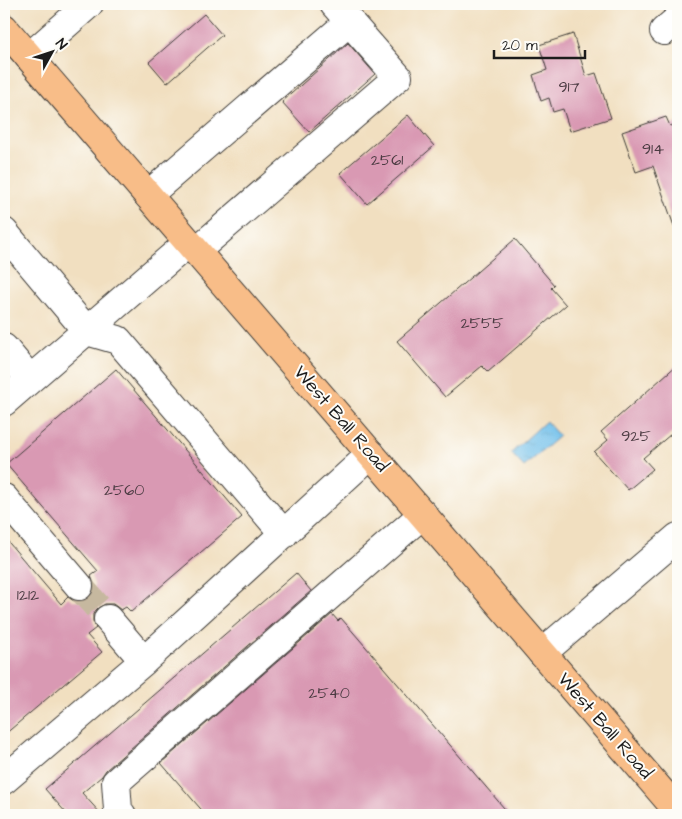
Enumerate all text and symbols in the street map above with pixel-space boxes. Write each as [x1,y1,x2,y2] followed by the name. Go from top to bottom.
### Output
[28,28,78,78] north arrow
[494,28,586,60] scale bar
[51,34,72,54] text: N
[502,35,538,56] text: 20 m
[559,76,580,98] house number: 917
[642,138,664,160] house number: 914
[371,149,403,171] house number: 2561
[460,312,504,334] house number: 2555
[287,360,395,478] street label: West Ball Road
[621,425,651,447] house number: 925
[104,479,144,501] house number: 2560
[17,584,39,606] house number: 1212
[551,667,659,785] street label: West Ball Road
[308,682,350,704] house number: 2540

